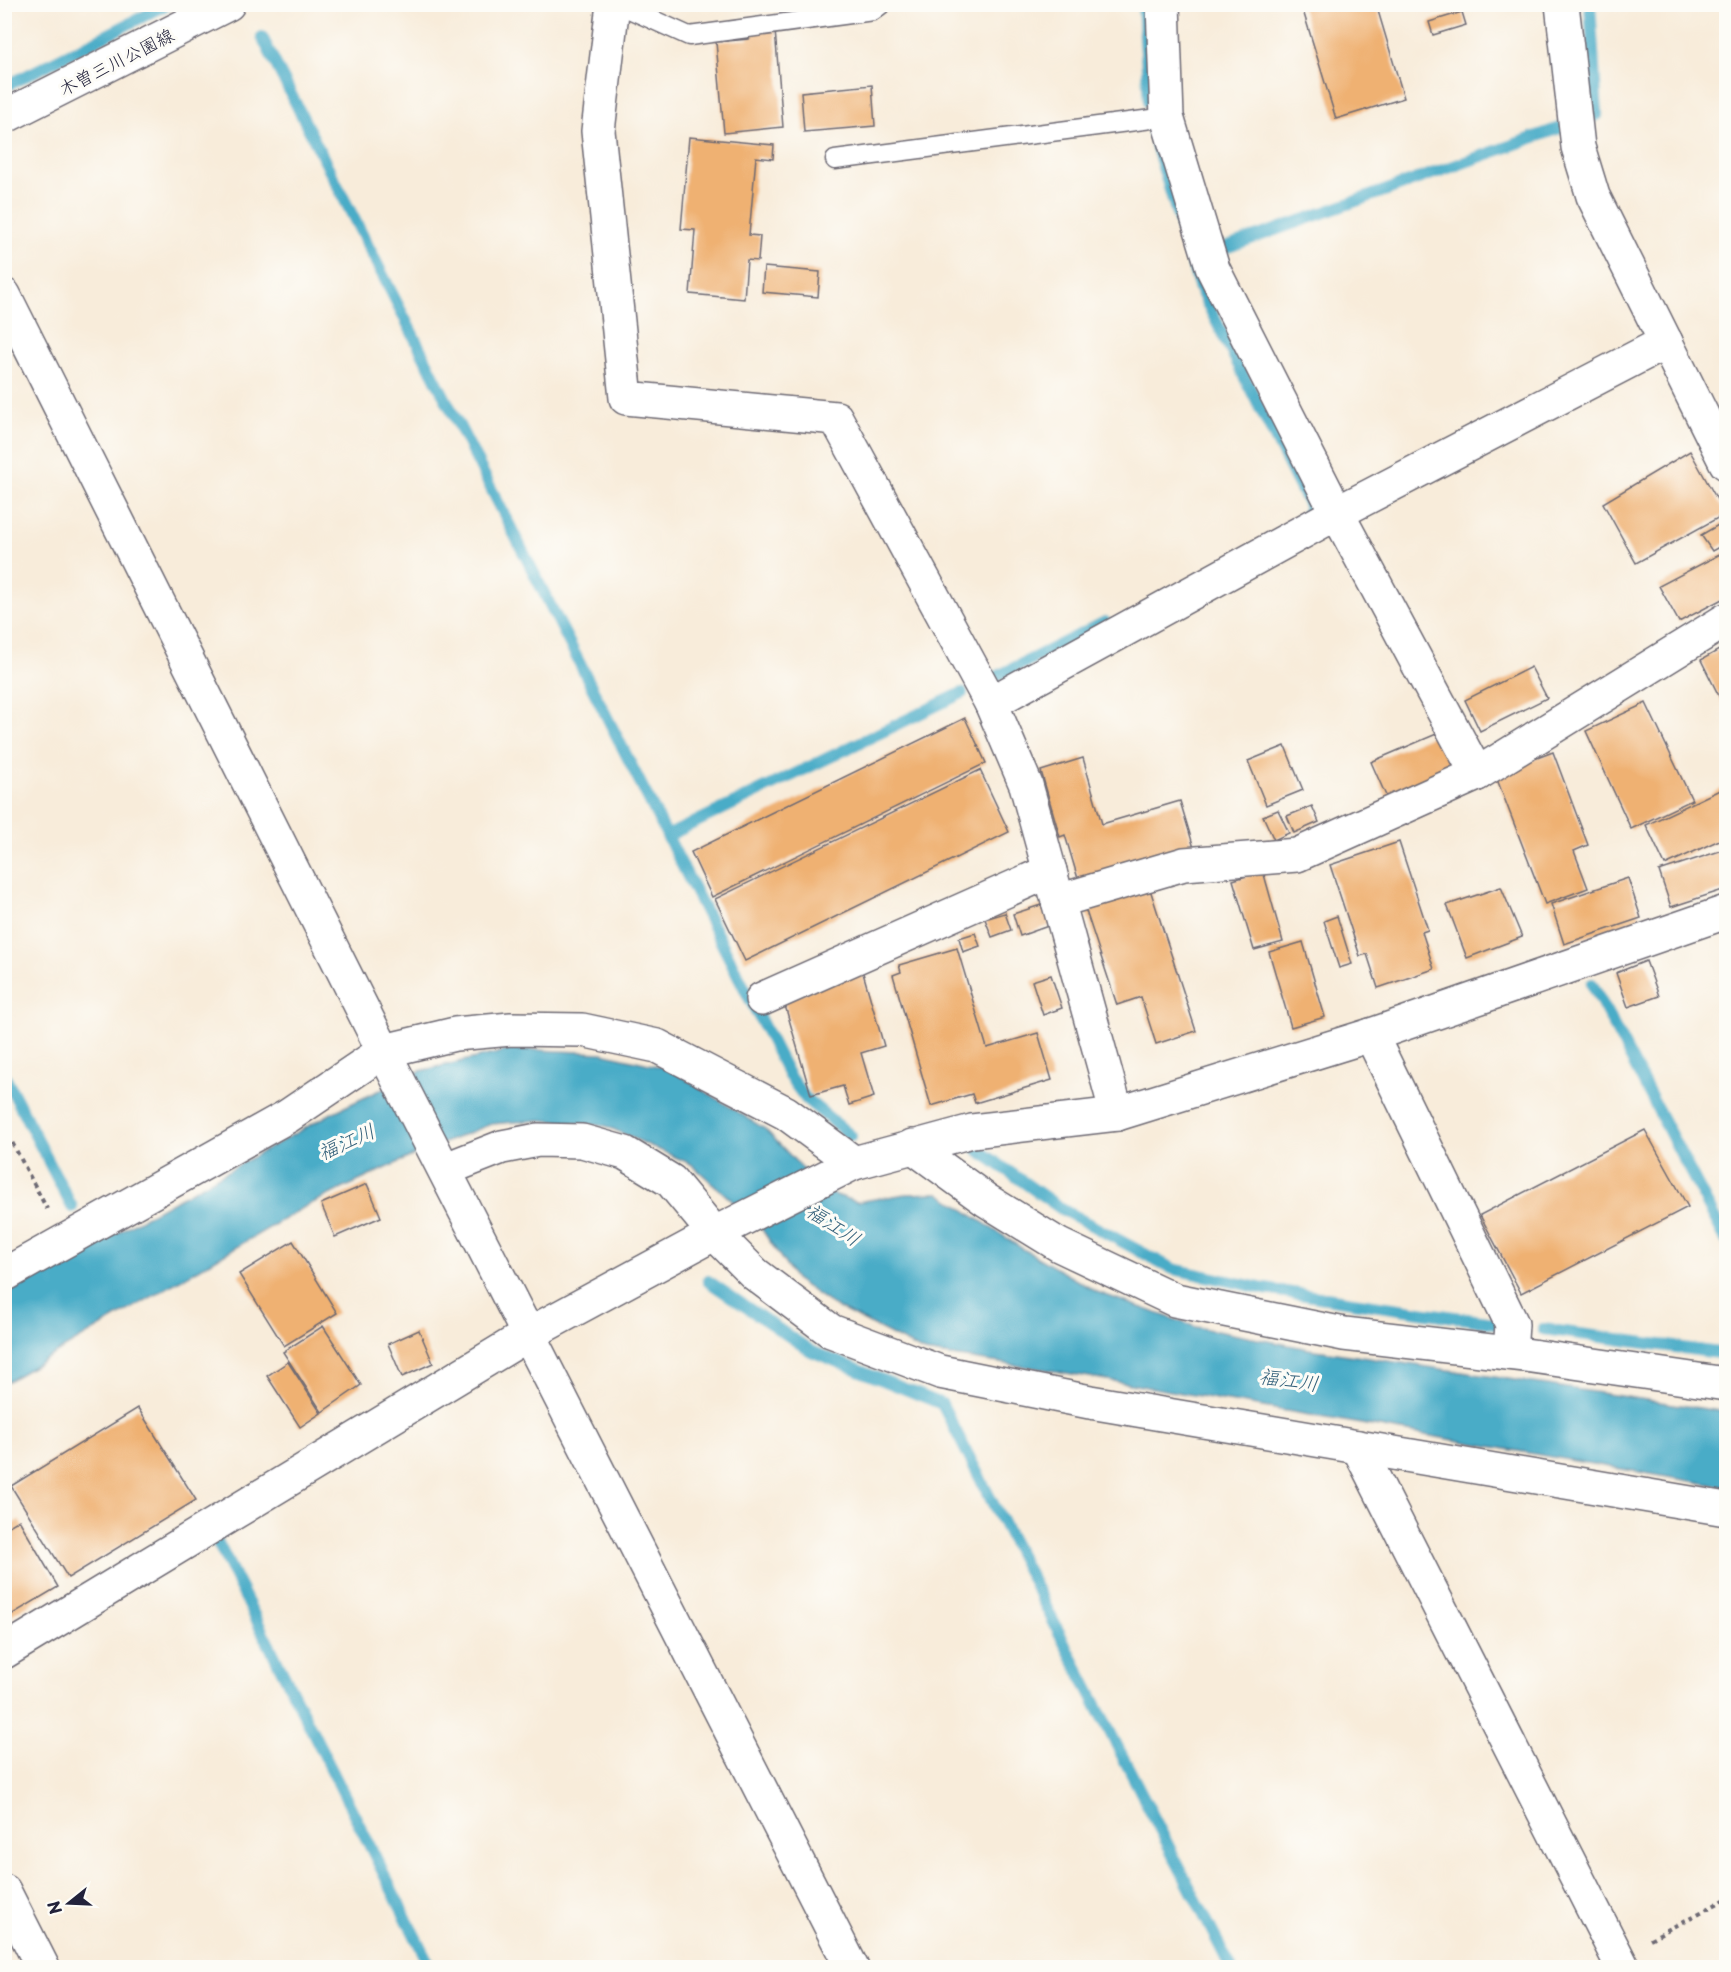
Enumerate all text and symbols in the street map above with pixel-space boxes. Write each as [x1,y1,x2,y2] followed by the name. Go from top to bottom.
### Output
[54,20,178,102] street label: 木曽三川公園線
[312,1115,380,1167] water label: 福江川
[801,1195,867,1253] water label: 福江川
[1257,1360,1321,1398] water label: 福江川
[39,1873,99,1933] north arrow
[40,1898,67,1918] text: N

